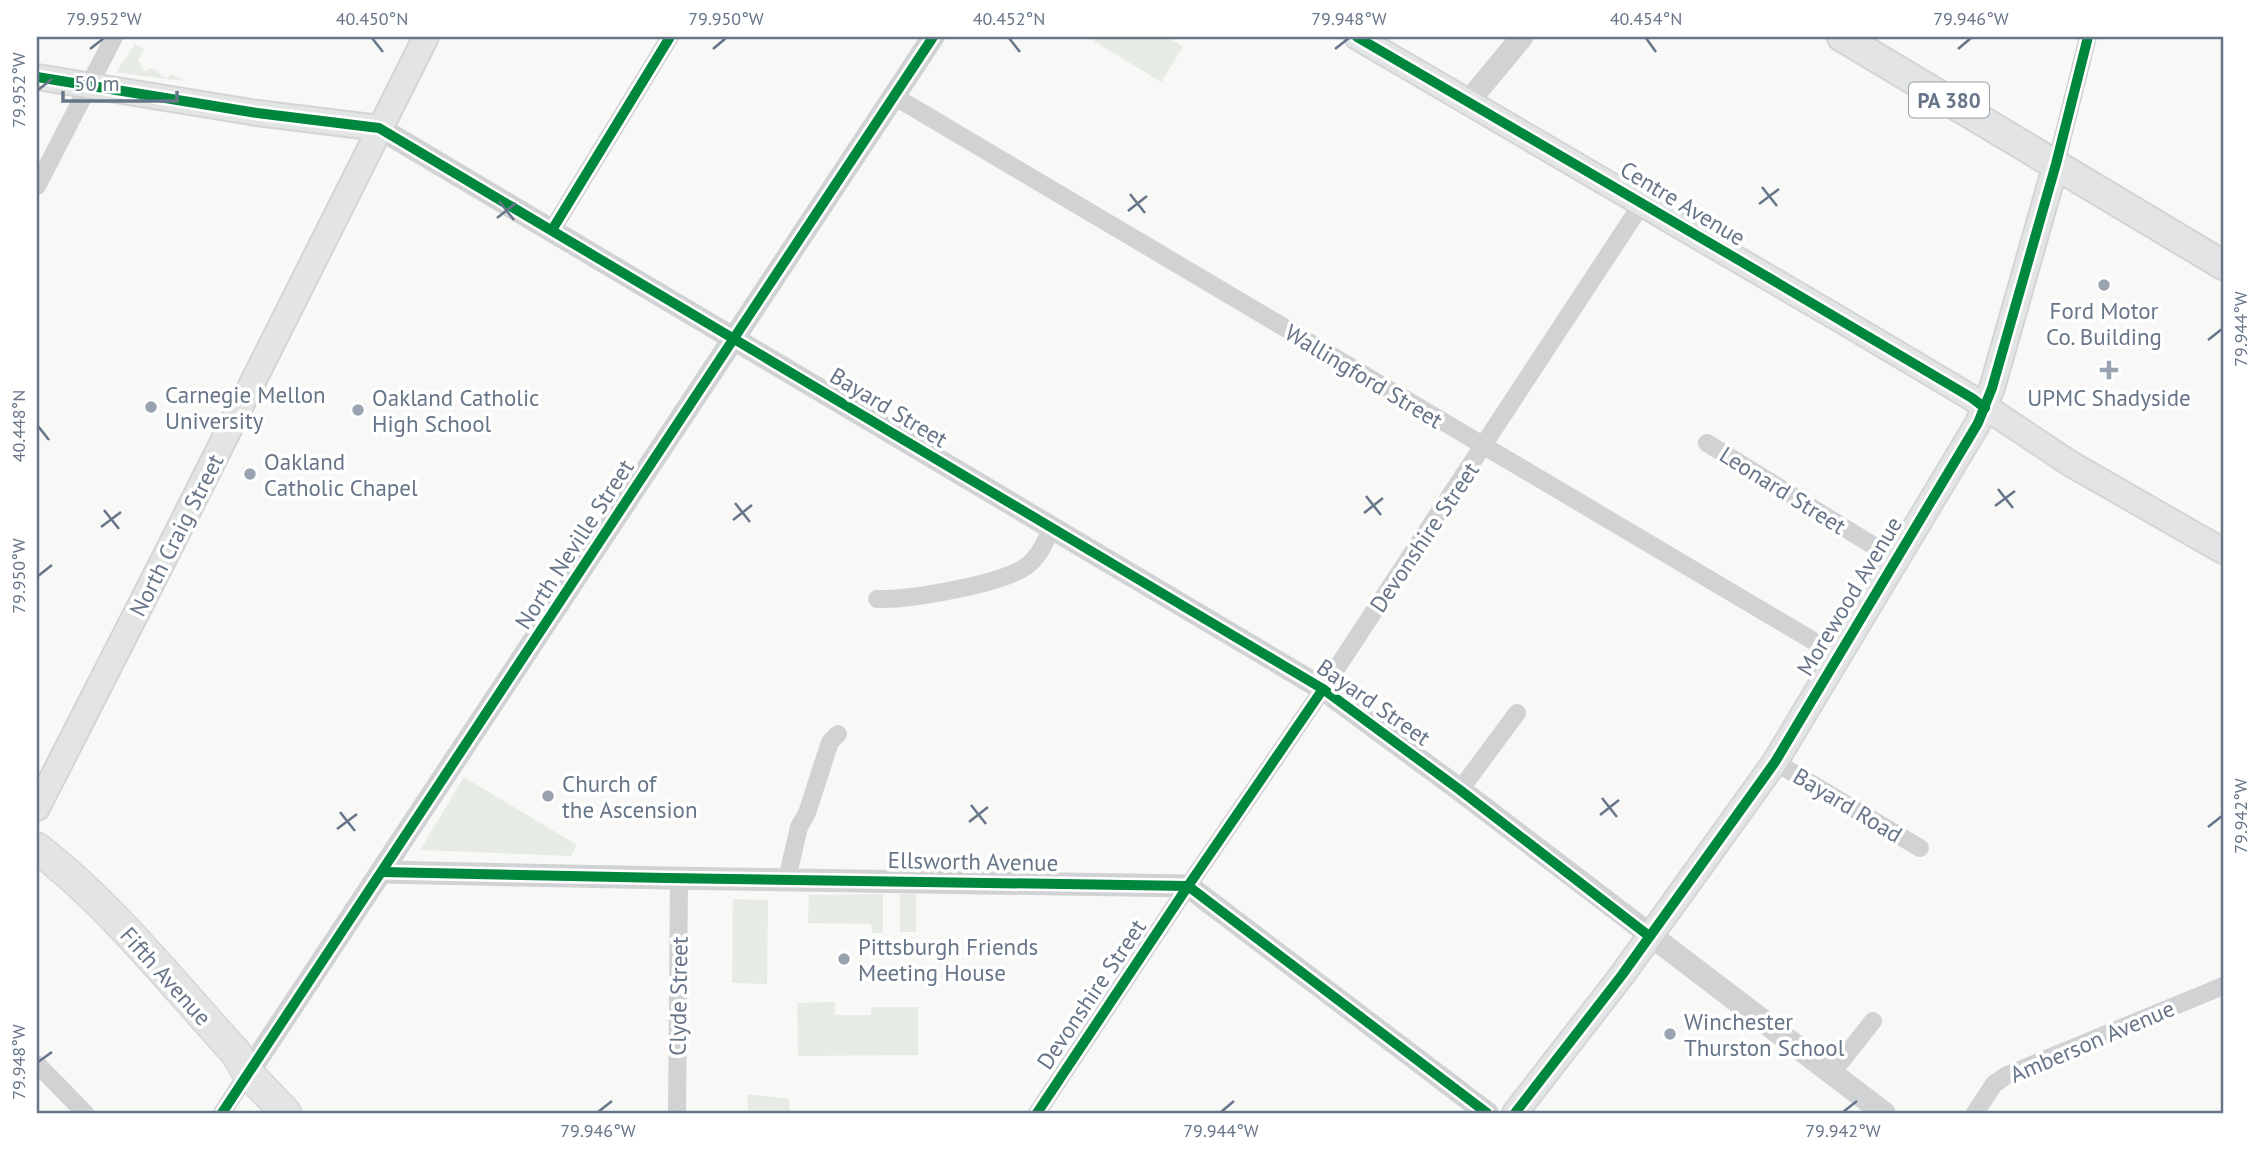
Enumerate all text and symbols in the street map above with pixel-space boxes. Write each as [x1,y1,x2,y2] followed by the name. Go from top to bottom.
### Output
[66,7,142,30] text: 79.952°W
[336,7,408,30] text: 40.450°N
[688,7,764,30] text: 79.950°W
[973,7,1045,30] text: 40.452°N
[1311,7,1387,30] text: 79.948°W
[1610,7,1682,30] text: 40.454°N
[1933,7,2009,30] text: 79.946°W
[7,52,30,128] text: 79.952°W
[63,60,177,104] scale bar
[74,70,120,97] text: 50 m
[1909,82,1989,118] road number: PA 380
[1615,154,1751,252] street label: Centre Avenue
[2096,277,2112,293] marker: Ford Motor Co. Building
[2229,291,2252,367] text: 79.944°W
[2046,296,2162,351] place label: Ford Motor Co. Building
[1280,318,1448,435] street label: Wallingford Street
[2099,360,2119,380] marker: UPMC Shadyside
[825,361,953,454] street label: Bayard Street
[165,380,326,435] place label: Carnegie Mellon University
[372,383,540,438] place label: Oakland Catholic High School
[2027,383,2191,412] place label: UPMC Shadyside
[7,390,30,462] text: 40.448°N
[143,399,159,415] marker: Carnegie Mellon University
[350,402,366,418] marker: Oakland Catholic High School
[1715,440,1852,540] street label: Leonard Street
[264,447,418,502] place label: Oakland Catholic Chapel
[123,449,229,621] street label: North Craig Street
[508,453,640,634] street label: North Neville Street
[1363,456,1485,618] street label: Devonshire Street
[242,466,258,482] marker: Oakland Catholic Chapel
[1790,511,1908,681] street label: Morewood Avenue
[7,538,30,614] text: 79.950°W
[1312,652,1437,752] street label: Bayard Street
[1788,761,1908,849] street label: Bayard Road
[562,769,697,824] place label: Church of the Ascension
[2229,778,2252,854] text: 79.942°W
[540,788,556,804] marker: Church of the Ascension
[887,845,1059,877] street label: Ellsworth Avenue
[1030,913,1152,1075] street label: Devonshire Street
[114,921,218,1031] street label: Fifth Avenue
[858,932,1038,987] place label: Pittsburgh Friends Meeting House
[662,936,694,1056] street label: Clyde Street
[836,951,852,967] marker: Pittsburgh Friends Meeting House
[2005,993,2179,1089] street label: Amberson Avenue
[1684,1007,1845,1062] place label: Winchester Thurston School
[7,1024,30,1100] text: 79.948°W
[1662,1026,1678,1042] marker: Winchester Thurston School
[560,1119,636,1142] text: 79.946°W
[1183,1119,1259,1142] text: 79.944°W
[1805,1119,1881,1142] text: 79.942°W

